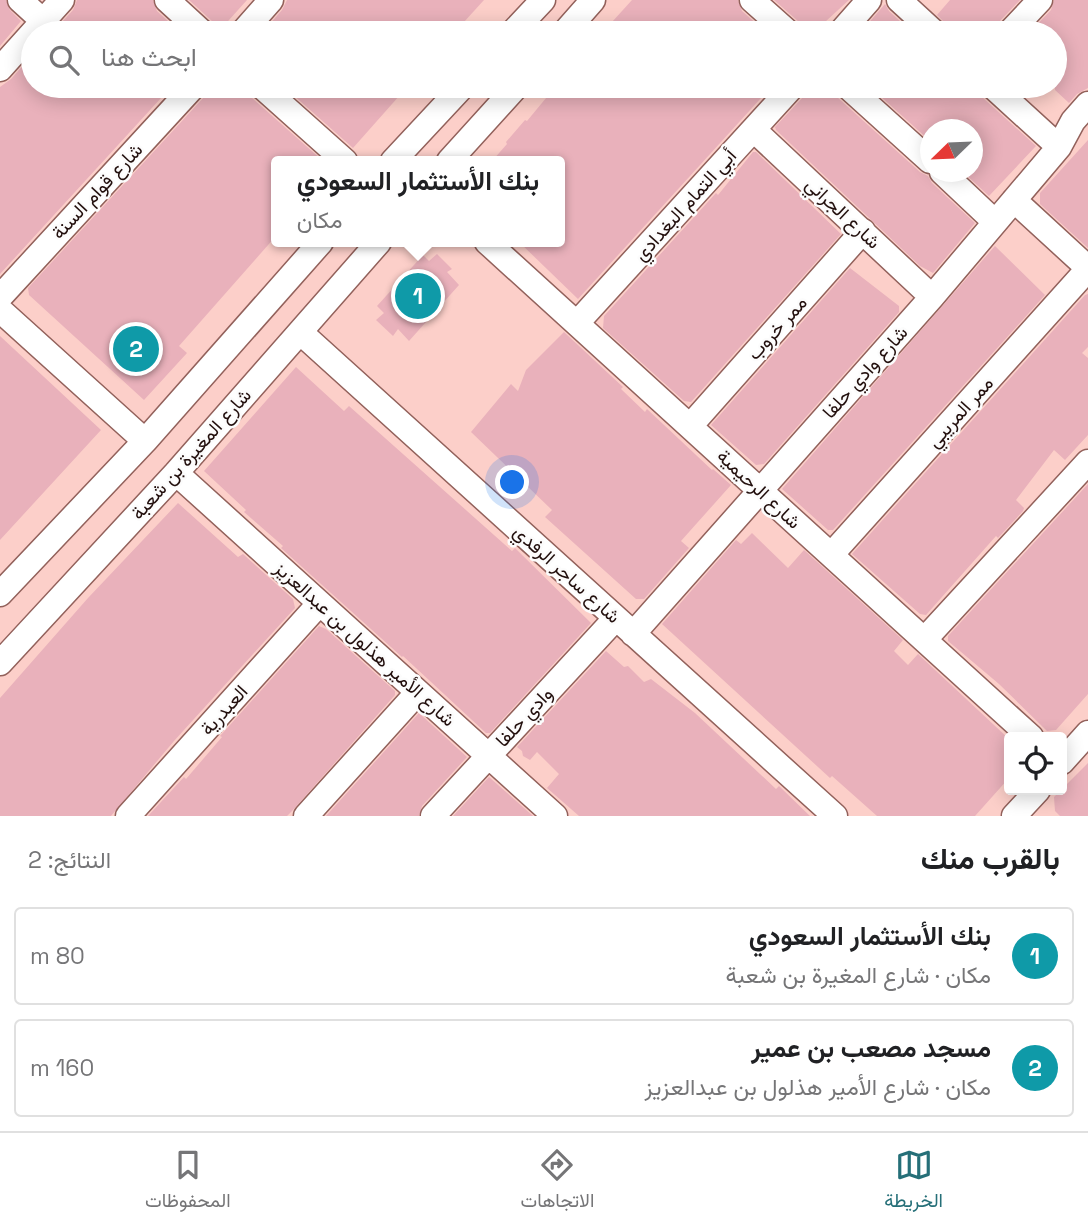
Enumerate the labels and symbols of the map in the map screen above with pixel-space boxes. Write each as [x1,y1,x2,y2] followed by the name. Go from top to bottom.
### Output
[920,119,983,182] north arrow
[46,137,148,245] street label: شارع قوام السنة
[628,144,744,268] street label: أبي التمام البغدادي
[798,172,886,256] street label: شارع الجراني
[395,270,441,322] pin: 1
[742,291,812,365] street label: ممر خروب
[817,320,916,426] street label: شارع وادي حلفا
[113,323,159,375] pin: 2
[921,371,1001,455] street label: ممر المريبي
[125,383,257,525] street label: شارع المغيرة بن شعبة
[712,444,806,534] street label: شارع الرحيمية
[495,465,529,499] your location
[506,519,626,631] street label: شارع ساجر الرفدي
[268,555,461,732] street label: شارع الأمير هذلول بن عبدالعزيز
[195,679,253,741] street label: العبدرية
[490,682,560,754] street label: وادي حلفا

